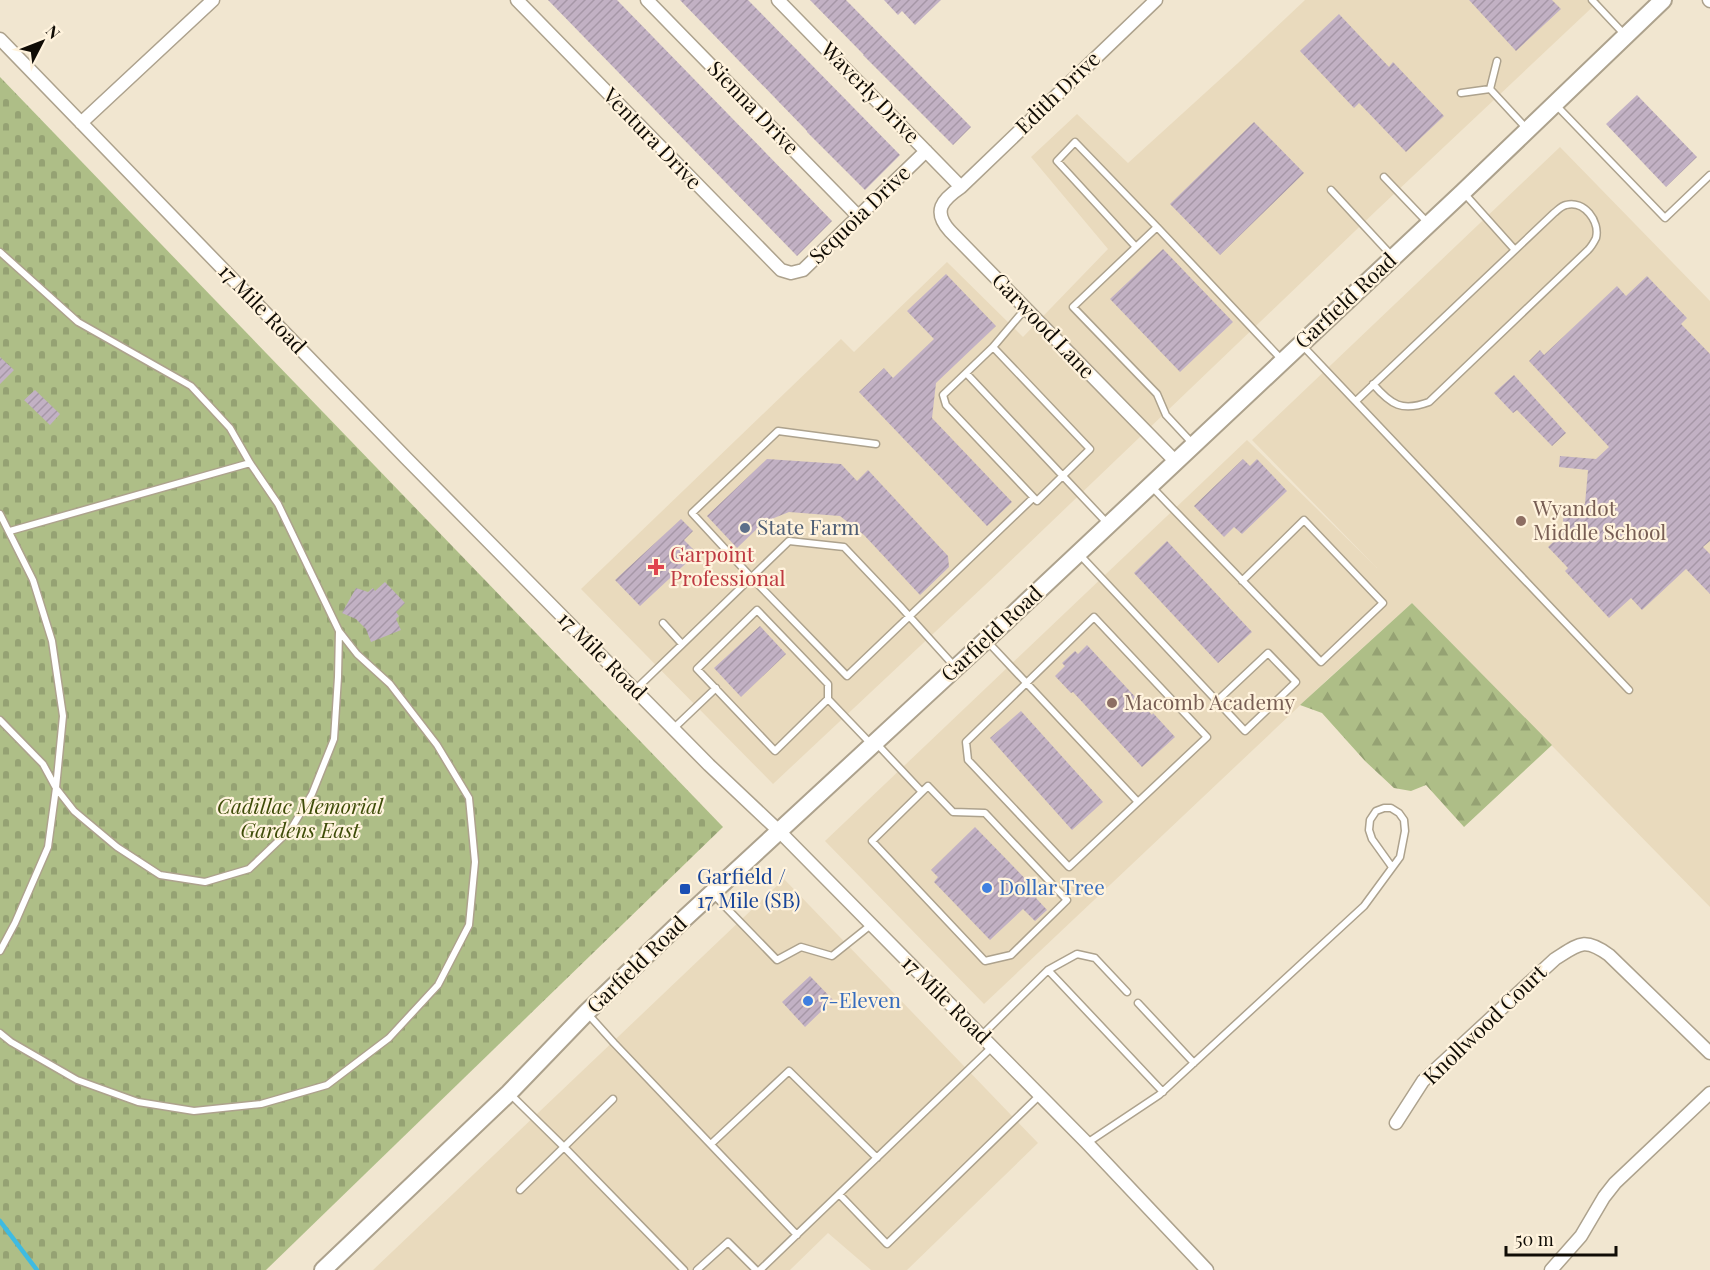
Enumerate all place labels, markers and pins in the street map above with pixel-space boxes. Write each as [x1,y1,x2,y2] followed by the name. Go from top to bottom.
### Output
[1532,493,1666,545] place label: Wyandot Middle School
[757,512,860,540] place label: State Farm
[1514,514,1528,528] marker: Wyandot Middle School
[738,521,752,535] marker: State Farm
[670,539,785,591] place label: Garpoint Professional
[647,558,665,576] marker: Garpoint Professional
[1124,687,1296,715] place label: Macomb Academy
[1105,696,1119,710] marker: Macomb Academy
[697,861,800,913] place label: Garfield / 17 Mile (SB)
[999,872,1105,900] place label: Dollar Tree
[980,881,994,895] marker: Dollar Tree
[678,882,692,896] marker: Garfield / 17 Mile (SB)
[820,985,902,1013] place label: 7-Eleven
[801,994,815,1008] marker: 7-Eleven

